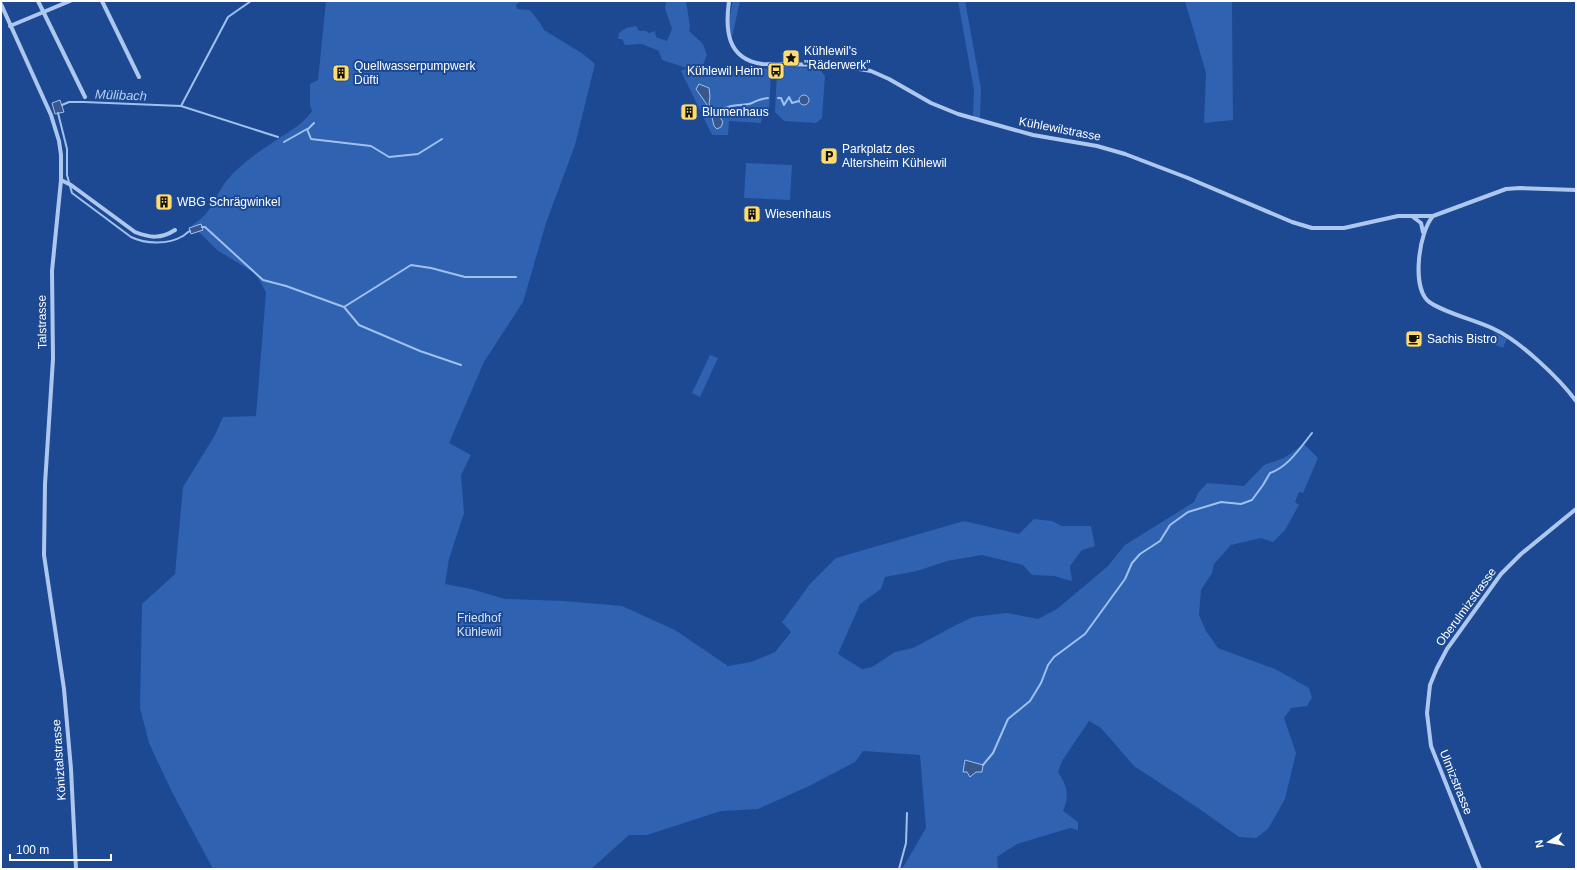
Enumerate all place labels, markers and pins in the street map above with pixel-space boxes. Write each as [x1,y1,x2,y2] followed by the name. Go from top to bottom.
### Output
[804,44,871,72] place label: Kühlewil's "Räderwerk"
[781,48,801,68] place icon: Kühlewil's "Räderwerk"
[354,59,476,87] place label: Quellwasserpumpwerk Düfti
[766,61,786,81] bus stop icon: Kühlewil Heim
[331,63,351,83] building icon: Quellwasserpumpwerk Düfti
[687,64,763,78] place label: Kühlewil Heim
[679,102,699,122] building icon: Blumenhaus
[702,105,769,119] place label: Blumenhaus
[842,142,947,170] place label: Parkplatz des Altersheim Kühlewil
[819,146,839,166] parking icon: Parkplatz des Altersheim Kühlewil
[154,192,174,212] building icon: WBG Schrägwinkel
[177,195,280,209] place label: WBG Schrägwinkel
[742,204,762,224] building icon: Wiesenhaus
[765,207,831,221] place label: Wiesenhaus
[1404,329,1424,349] cafe icon: Sachis Bistro
[1427,332,1497,346] place label: Sachis Bistro

